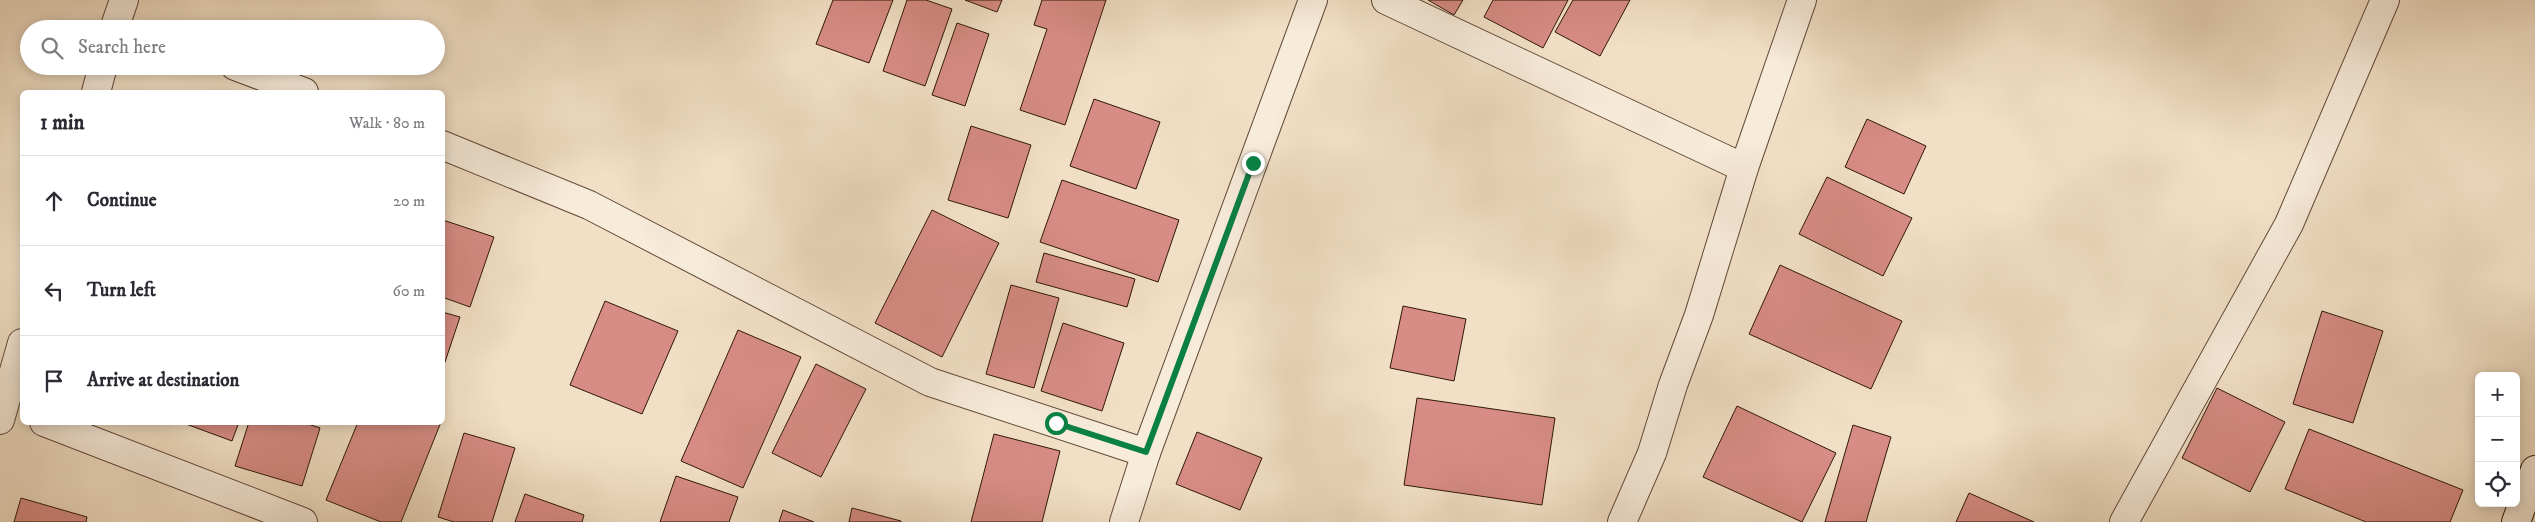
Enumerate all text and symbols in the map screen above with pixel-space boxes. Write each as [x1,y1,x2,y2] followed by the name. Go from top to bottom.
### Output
[20,20,445,75] search box
[38,34,66,62] icon: search
[78,36,166,59] text: Search here
[40,110,84,136] text: 1 min
[349,113,425,133] text: Walk · 80 m
[1242,152,1265,175] route end
[40,187,68,215] icon: ahead
[87,189,157,212] text: Continue
[393,191,425,211] text: 20 m
[40,277,68,305] icon: left
[87,279,156,302] text: Turn left
[393,281,425,301] text: 60 m
[40,367,68,395] icon: arrive
[87,369,239,392] text: Arrive at destination
[2475,372,2520,507] map controls
[2475,372,2520,417] button: +
[1045,412,1068,435] route start
[2475,417,2520,462] button: −
[2475,462,2520,507] button: locate

